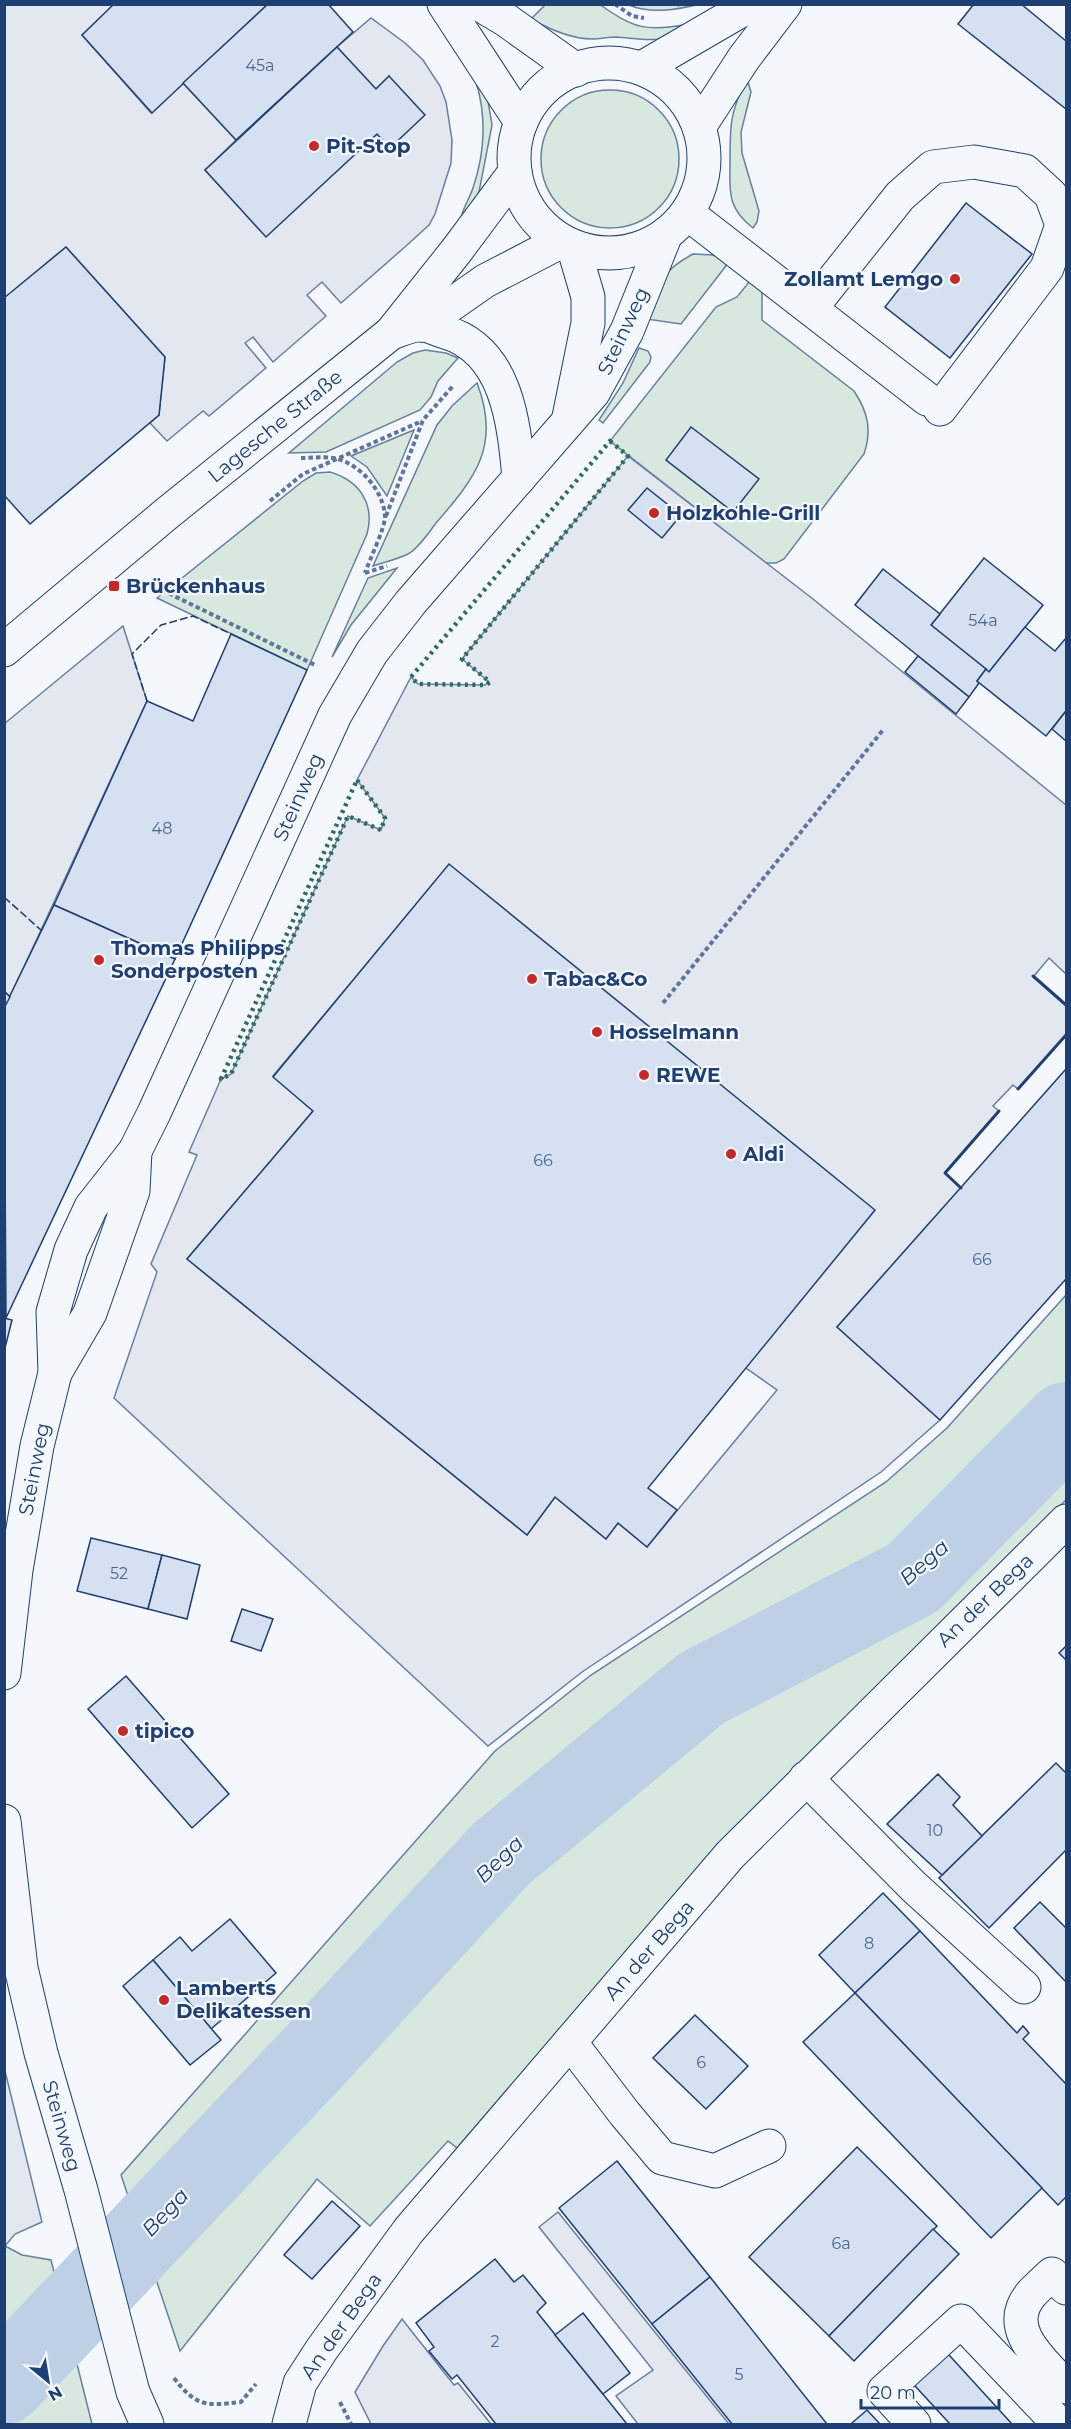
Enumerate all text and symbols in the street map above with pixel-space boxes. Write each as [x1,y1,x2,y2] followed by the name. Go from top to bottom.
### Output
[245,56,275,75] house number: 45a
[326,134,411,158] place label: Pit-Stop
[307,139,321,153] marker: Pit-Stop
[784,267,943,291] place label: Zollamt Lemgo
[948,272,962,286] marker: Zollamt Lemgo
[592,283,654,379] street label: Steinweg
[203,364,347,488] street label: Lagesche Straße
[666,501,820,525] place label: Holzkohle-Grill
[647,506,661,520] marker: Holzkohle-Grill
[126,574,265,598] place label: Brückenhaus
[107,579,121,593] marker: Brückenhaus
[968,611,998,630] house number: 54a
[268,749,328,845] street label: Steinweg
[152,819,172,838] house number: 48
[111,936,285,983] place label: Thomas Philipps Sonderposten
[92,953,106,967] marker: Thomas Philipps Sonderposten
[544,967,647,991] place label: Tabac&Co
[525,972,539,986] marker: Tabac&Co
[609,1020,739,1044] place label: Hosselmann
[590,1025,604,1039] marker: Hosselmann
[656,1063,720,1087] place label: REWE
[637,1068,651,1082] marker: REWE
[742,1142,784,1166] place label: Aldi
[724,1147,738,1161] marker: Aldi
[533,1151,553,1170] house number: 66
[972,1250,992,1269] house number: 66
[13,1421,55,1517] street label: Steinweg
[894,1534,954,1590] water label: Bega
[932,1548,1038,1652] street label: An der Bega
[110,1564,128,1583] house number: 52
[135,1719,194,1743] place label: tipico
[116,1724,130,1738] marker: tipico
[927,1821,943,1840] house number: 10
[470,1830,528,1888] water label: Bega
[599,1895,699,2005] street label: An der Bega
[864,1934,874,1953] house number: 8
[176,1976,311,2023] place label: Lamberts Delikatessen
[157,1993,171,2007] marker: Lamberts Delikatessen
[696,2053,706,2072] house number: 6
[38,2078,86,2174] street label: Steinweg
[136,2183,194,2241] water label: Bega
[831,2234,851,2253] house number: 6a
[295,2268,387,2384] street label: An der Bega
[490,2332,500,2351] house number: 2
[18,2351,78,2411] north arrow
[734,2365,744,2384] house number: 5
[861,2372,999,2410] scale bar
[45,2382,66,2405] text: N
[870,2382,916,2404] text: 20 m

